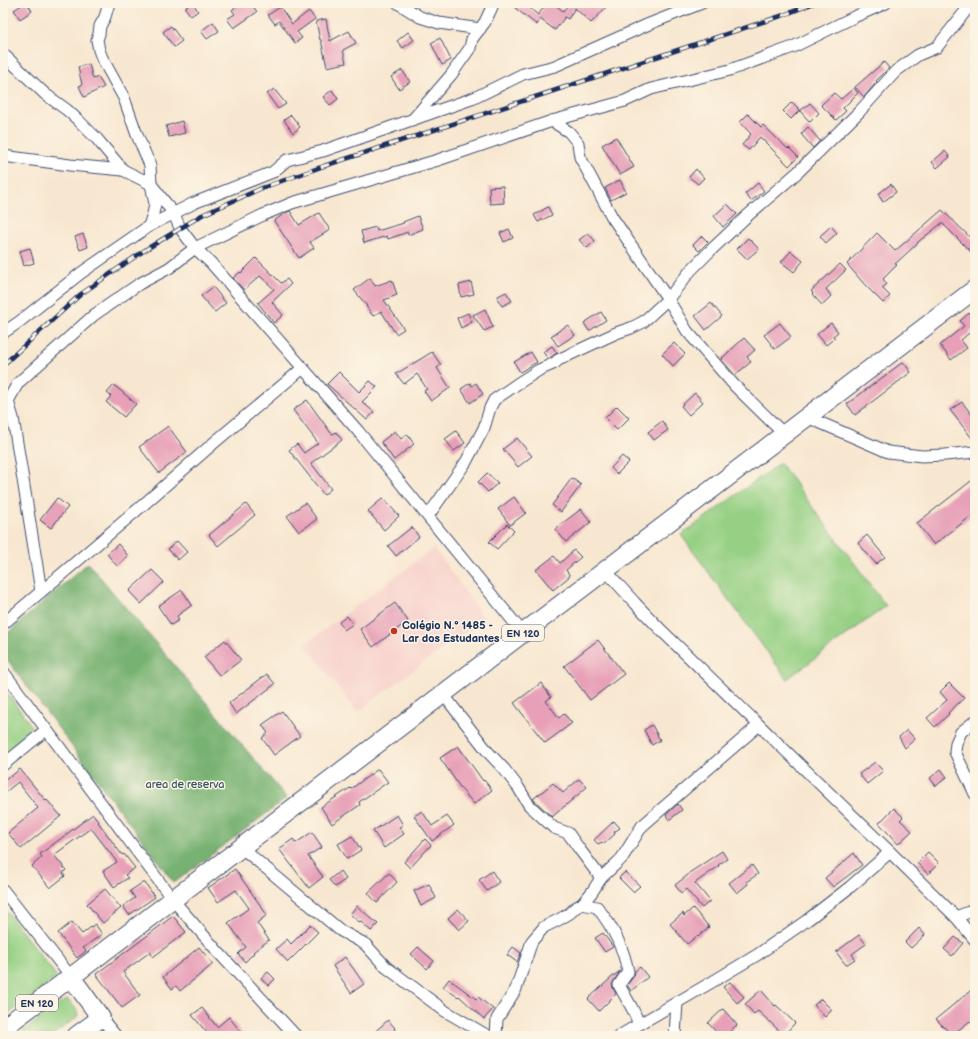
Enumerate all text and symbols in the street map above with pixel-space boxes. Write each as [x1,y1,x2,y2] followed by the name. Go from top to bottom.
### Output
[402,619,500,645] place label: Colégio N.º 1485 - Lar dos Estudantes
[502,625,544,641] road number: EN 120
[389,626,399,636] marker: Colégio N.º 1485 - Lar dos Estudantes
[145,778,225,791] park label: area de reserva
[16,995,58,1011] road number: EN 120

